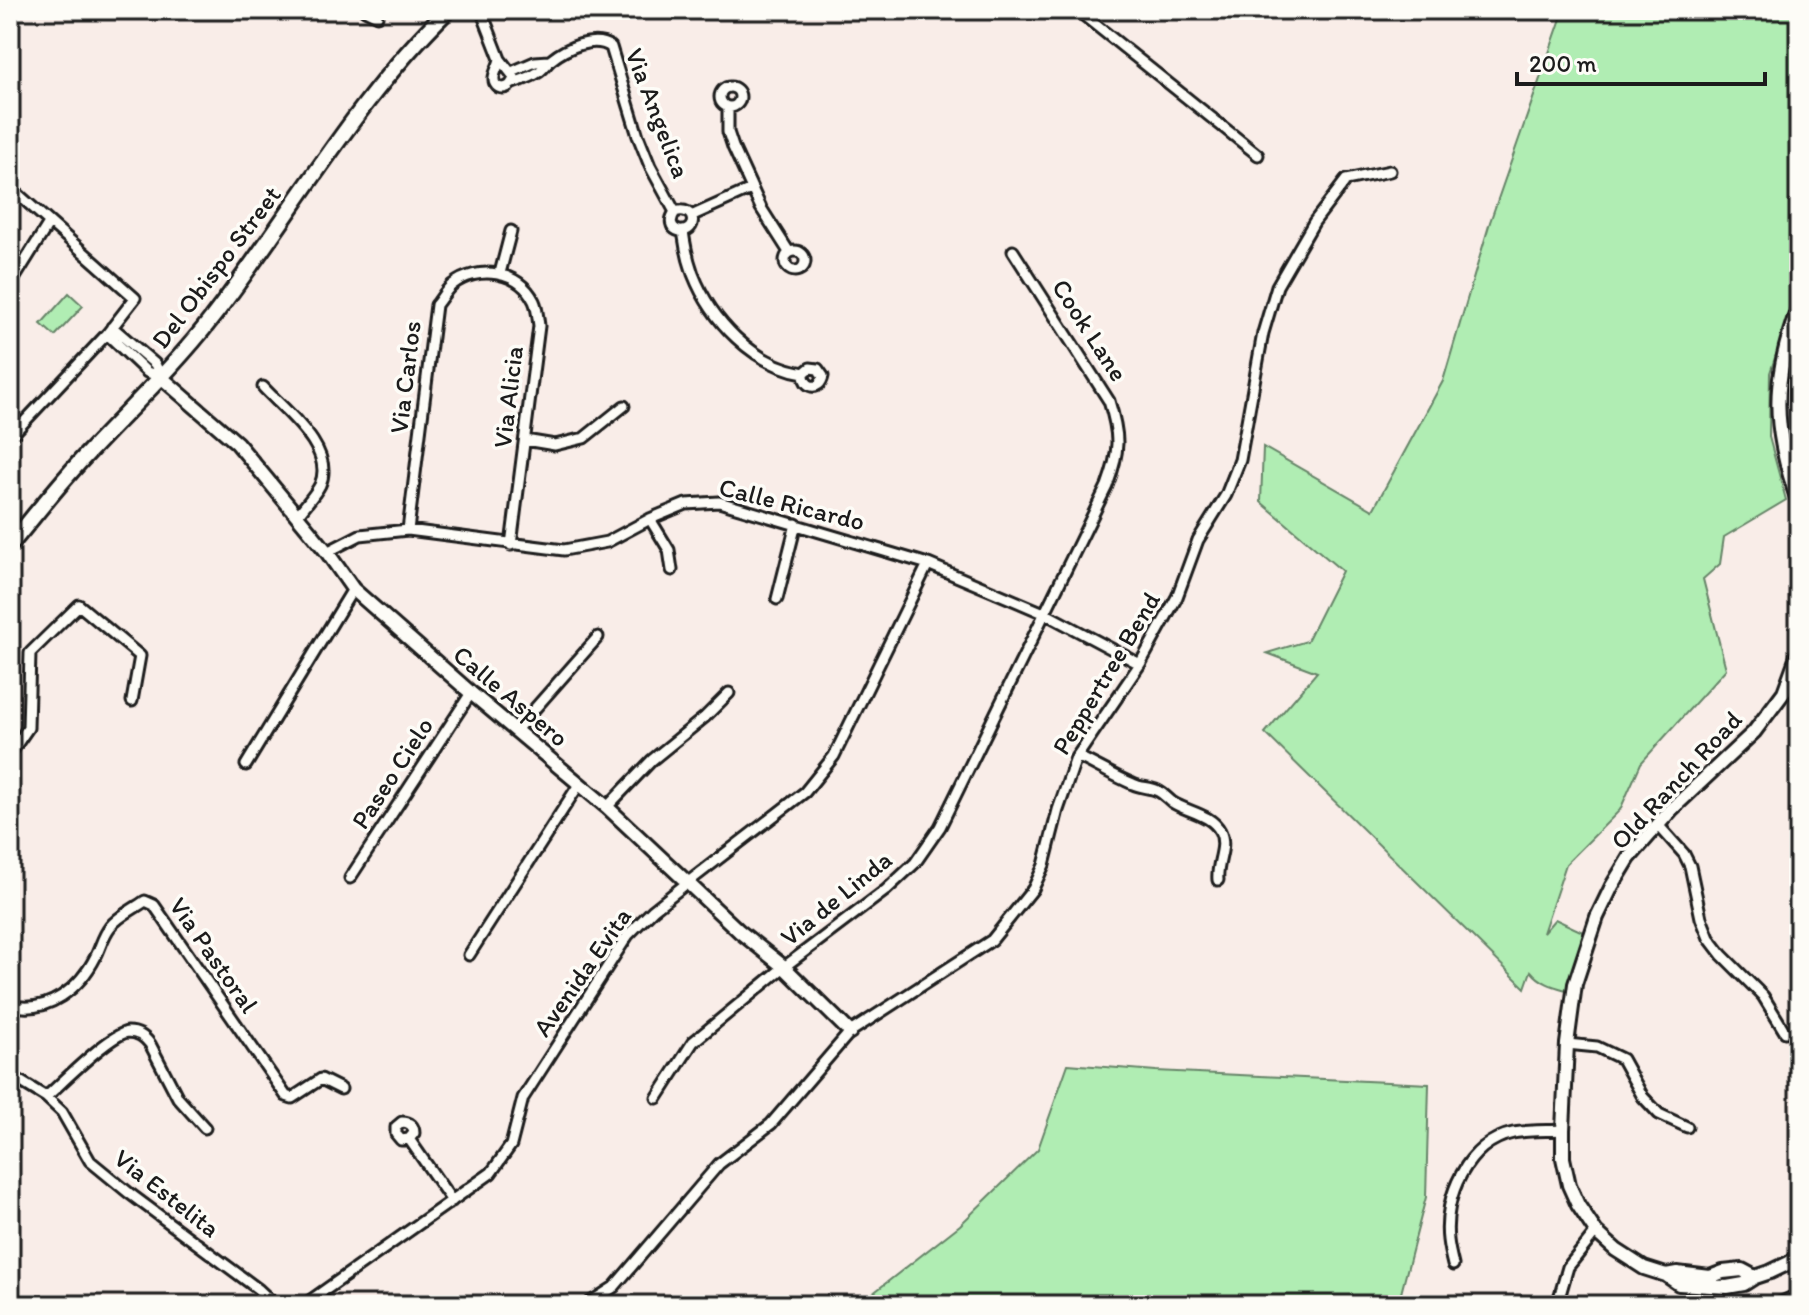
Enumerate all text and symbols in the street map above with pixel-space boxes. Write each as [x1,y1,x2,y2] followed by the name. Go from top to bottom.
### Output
[1517,36,1765,86] scale bar
[619,43,698,183] street label: Via Angelica
[1529,49,1597,78] text: 200 m
[144,179,288,355] street label: Del Obispo Street
[1045,273,1135,387] street label: Cook Lane
[382,319,428,435] street label: Via Carlos
[486,344,530,450] street label: Via Alicia
[716,470,868,538] street label: Calle Ricardo
[1045,585,1168,760] street label: Peppertree Bend
[447,638,575,754] street label: Calle Aspero
[1604,704,1748,856] street label: Old Ranch Road
[344,711,440,835] street label: Paseo Cielo
[774,843,898,953] street label: Via de Linda
[162,891,266,1019] street label: Via Pastoral
[526,901,638,1043] street label: Avenida Evita
[108,1142,226,1244] street label: Via Estelita

